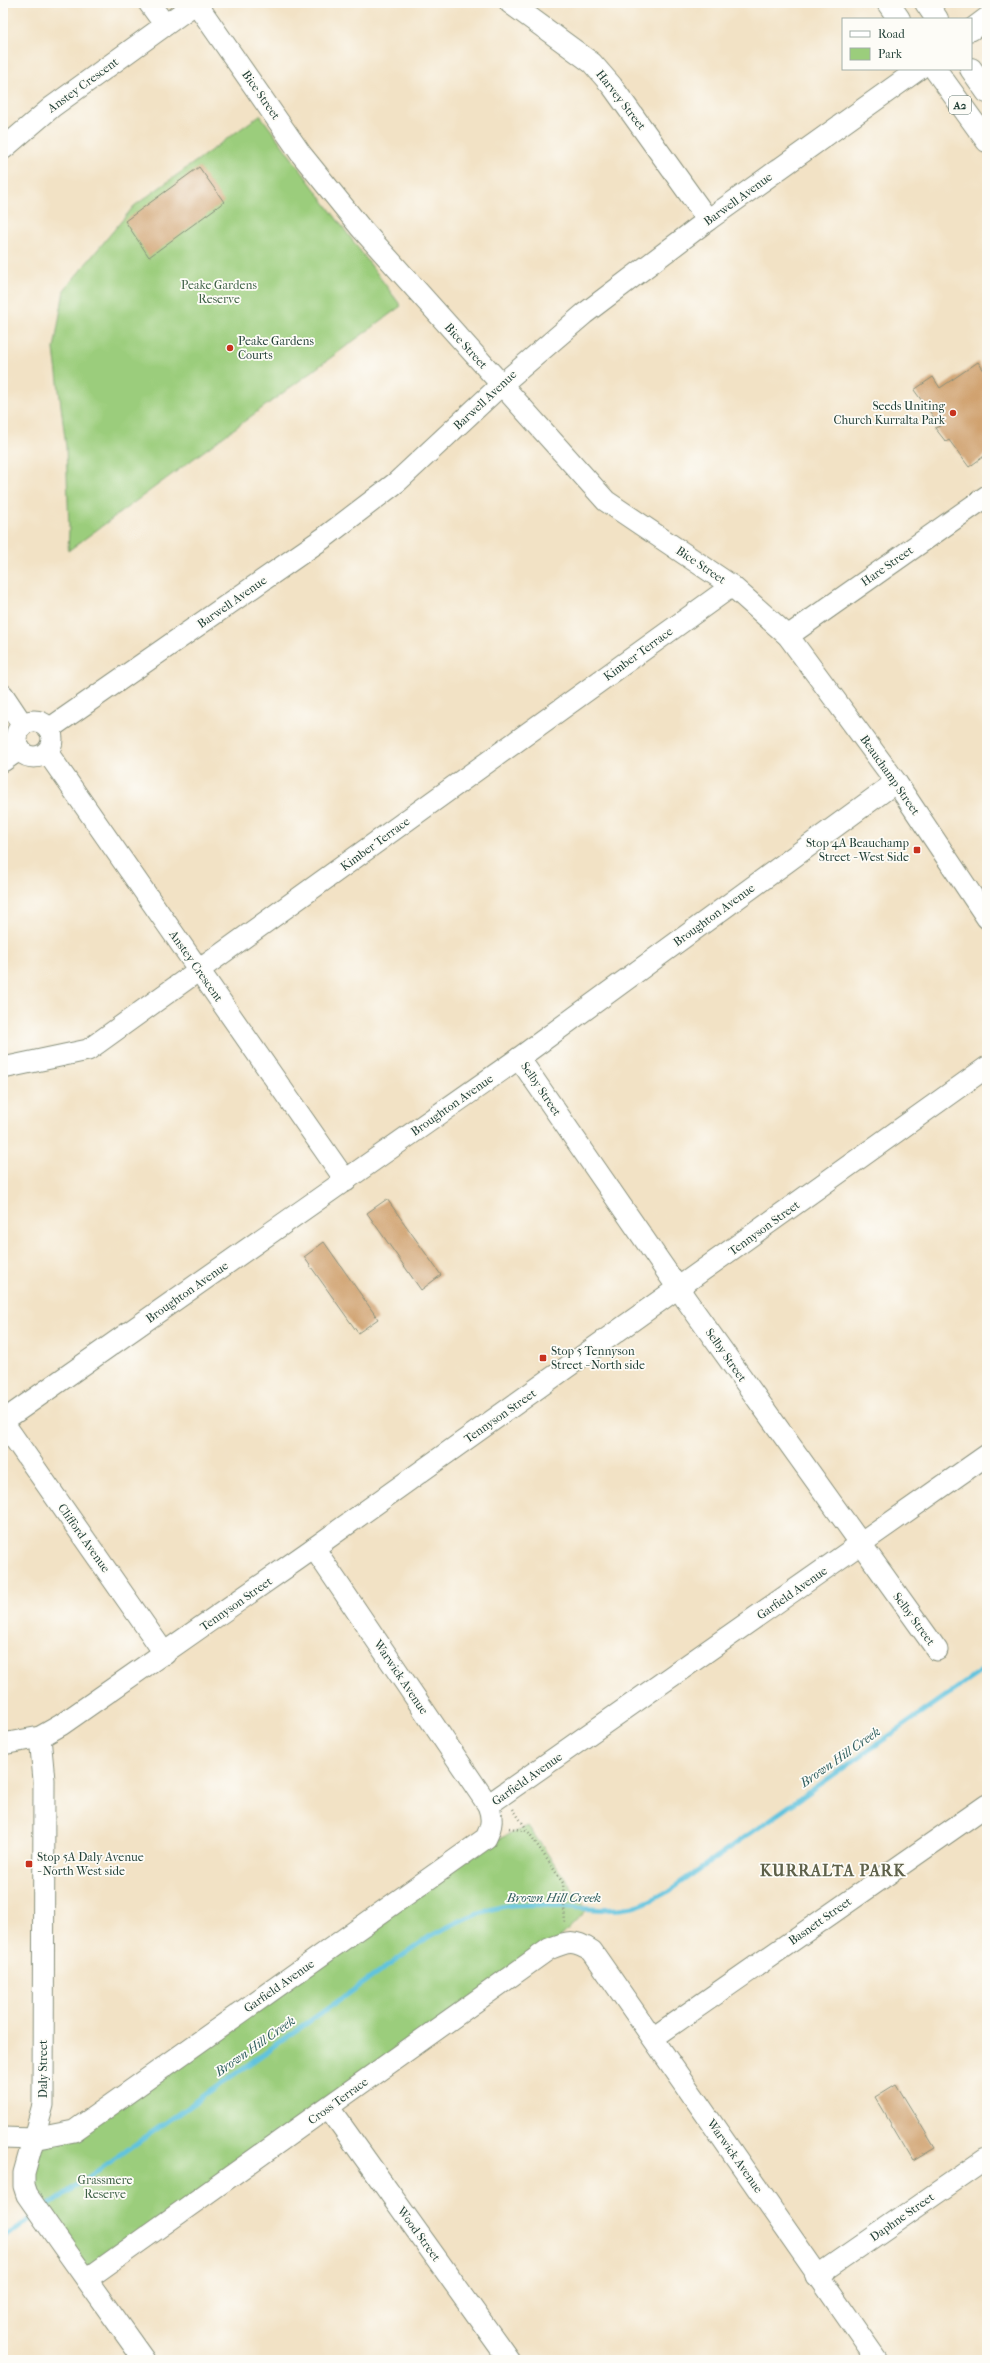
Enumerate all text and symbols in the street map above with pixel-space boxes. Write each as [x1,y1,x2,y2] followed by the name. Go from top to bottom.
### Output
[842,18,972,70] legend
[878,27,905,41] text: Road
[878,47,903,61] text: Park
[44,54,122,116] street label: Anstey Crescent
[593,67,649,133] street label: Harvey Street
[239,68,283,123] street label: Bice Street
[949,96,971,114] road number: A2
[701,169,775,228] street label: Barwell Avenue
[181,278,257,306] park label: Peake Gardens Reserve
[442,320,491,372] street label: Bice Street
[238,334,314,362] place label: Peake Gardens Courts
[225,343,235,353] marker: Peake Gardens Courts
[451,367,519,433] street label: Barwell Avenue
[833,399,946,427] place label: Seeds Uniting Church Kurralta Park
[948,408,958,418] marker: Seeds Uniting Church Kurralta Park
[674,543,729,587] street label: Bice Street
[858,543,916,589] street label: Hare Street
[195,573,269,631] street label: Barwell Avenue
[601,624,675,684] street label: Kimber Terrace
[857,732,923,818] street label: Beauchamp Street
[338,814,412,874] street label: Kimber Terrace
[806,836,909,864] place label: Stop 4A Beauchamp Street - West Side
[912,845,922,855] marker: Stop 4A Beauchamp Street - West Side
[671,881,757,949] street label: Broughton Avenue
[166,927,226,1005] street label: Anstey Crescent
[518,1059,565,1119] street label: Selby Street
[408,1071,496,1139] street label: Broughton Avenue
[726,1197,803,1259] street label: Tennyson Street
[143,1258,231,1326] street label: Broughton Avenue
[703,1326,750,1385] street label: Selby Street
[551,1344,645,1372] place label: Stop 5 Tennyson Street - North side
[538,1353,548,1363] marker: Stop 5 Tennyson Street - North side
[461,1386,539,1446] street label: Tennyson Street
[55,1501,113,1575] street label: Clifford Avenue
[754,1563,830,1622] street label: Garfield Avenue
[197,1574,275,1634] street label: Tennyson Street
[890,1590,938,1649] street label: Selby Street
[370,1636,431,1717] street label: Warwick Avenue
[796,1724,883,1791] water label: Brown Hill Creek
[489,1749,565,1808] street label: Garfield Avenue
[37,1850,144,1878] place label: Stop 5A Daly Avenue - North West side
[24,1859,34,1869] marker: Stop 5A Daly Avenue - North West side
[760,1861,906,1880] district label: KURRALTA PARK
[506,1890,601,1905] water label: Brown Hill Creek
[786,1894,855,1948] street label: Basnett Street
[241,1956,317,2015] street label: Garfield Avenue
[211,2013,298,2080] water label: Brown Hill Creek
[36,2039,50,2098] street label: Daly Street
[305,2075,371,2127] street label: Cross Terrace
[704,2116,766,2196] street label: Warwick Avenue
[78,2173,132,2201] park label: Grassmere Reserve
[867,2189,937,2244] street label: Daphne Street
[394,2203,444,2265] street label: Wood Street

